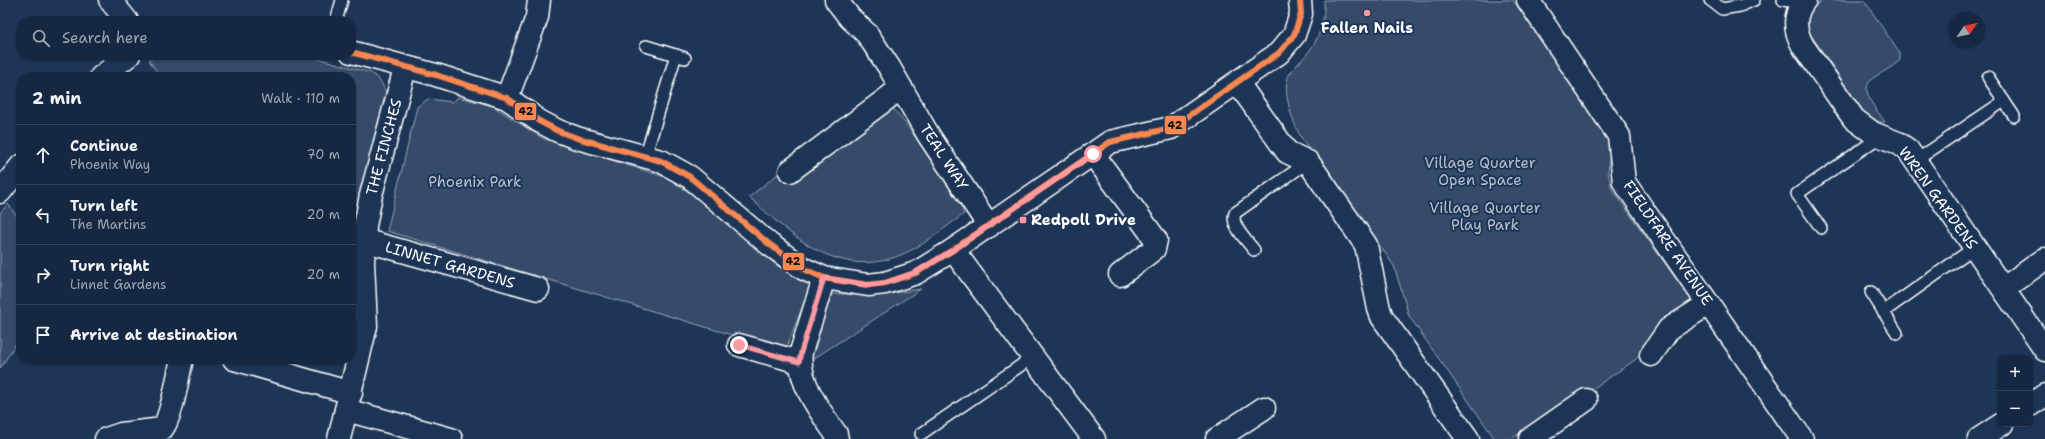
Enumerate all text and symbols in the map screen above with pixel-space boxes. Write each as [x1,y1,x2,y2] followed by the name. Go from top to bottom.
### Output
[1362,8,1372,18] marker: Fallen Nails
[1949,12,1985,48] north arrow
[16,16,356,60] search box
[1321,18,1413,38] place label: Fallen Nails
[30,27,52,49] icon: search
[62,28,148,48] text: Search here
[32,87,82,109] text: 2 min
[261,90,340,107] text: Walk · 110 m
[362,97,406,197] street label: THE FINCHES
[514,102,537,121] line badge: 42
[519,104,534,119] text: 42
[1164,115,1187,135] line badge: 42
[1168,118,1183,133] text: 42
[915,120,973,194] street label: TEAL WAY
[70,136,138,156] text: Continue
[1894,143,1982,253] street label: WREN GARDENS
[32,144,54,166] icon: ahead
[1084,145,1102,163] route start
[306,146,340,163] text: 70 m
[1424,153,1536,190] park label: Village Quarter Open Space
[70,156,150,173] text: Phoenix Way
[428,172,522,192] park label: Phoenix Park
[1619,177,1717,309] street label: FIELDFARE AVENUE
[70,196,138,216] text: Turn left
[1429,198,1541,235] park label: Village Quarter Play Park
[32,204,54,226] icon: left
[307,206,340,223] text: 20 m
[1031,210,1136,230] place label: Redpoll Drive
[1018,215,1028,225] marker: Redpoll Drive
[70,216,147,233] text: The Martins
[383,237,517,293] street label: LINNET GARDENS
[782,252,805,271] line badge: 42
[786,254,801,269] text: 42
[70,256,150,276] text: Turn right
[32,264,54,286] icon: right
[307,266,340,283] text: 20 m
[70,276,167,293] text: Linnet Gardens
[32,324,54,346] icon: arrive
[70,325,238,345] text: Arrive at destination
[730,336,748,354] route end
[1997,355,2033,427] map controls
[1997,355,2033,391] button: +
[1997,391,2033,427] button: −

